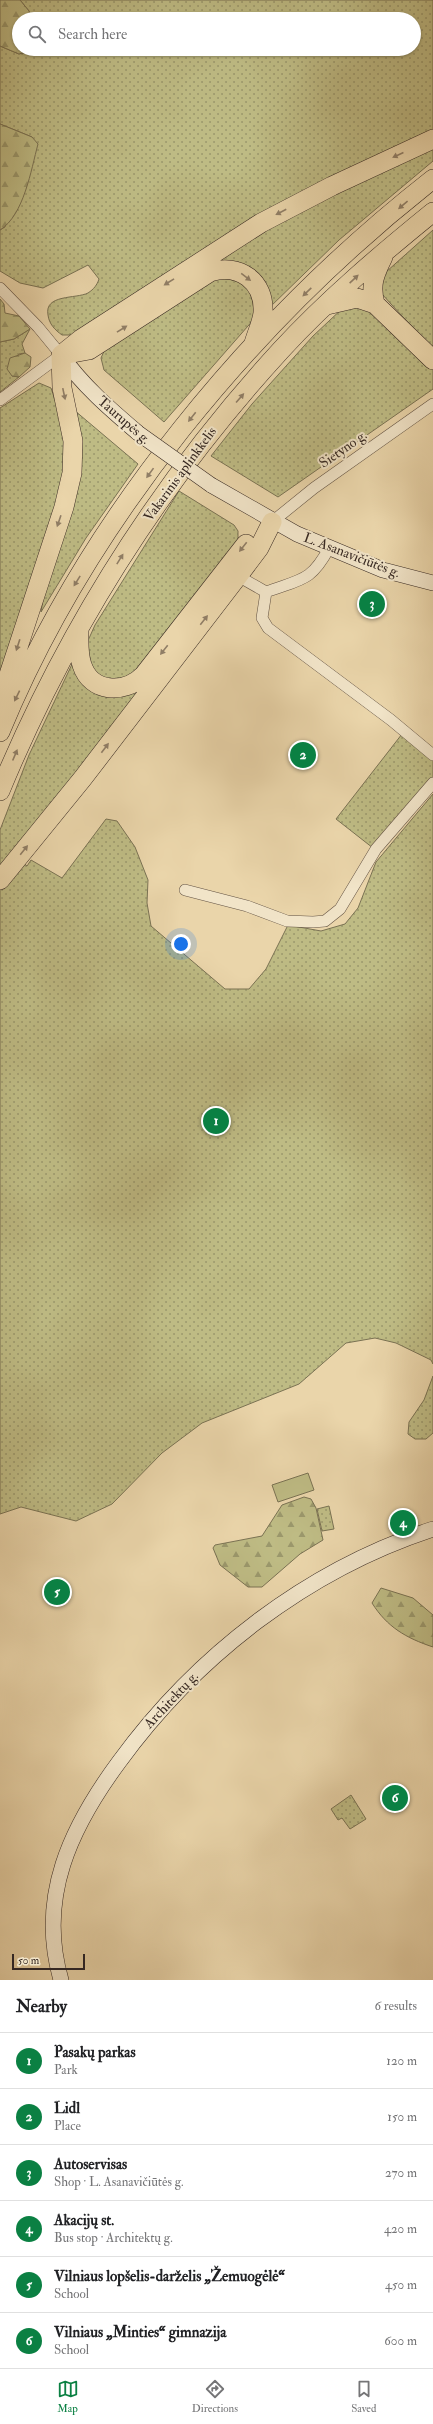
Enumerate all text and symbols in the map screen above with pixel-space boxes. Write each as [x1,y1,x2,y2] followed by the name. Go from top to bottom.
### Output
[12,12,421,56] search box
[26,23,48,45] icon: search
[58,25,127,44] text: Search here
[392,152,403,158] one-way arrow
[398,200,409,209] one-way arrow
[275,209,287,216] one-way arrow
[241,272,252,281] one-way arrow
[349,274,359,284] one-way arrow
[163,279,175,286] one-way arrow
[302,287,312,297] one-way arrow
[117,325,127,333] one-way arrow
[61,388,67,400] one-way arrow
[93,392,154,449] street label: Taurupės g.
[235,392,244,403] one-way arrow
[188,411,197,422] one-way arrow
[140,423,221,525] street label: Vakarinis aplinkkelis
[316,426,371,472] street label: Sietyno g.
[146,468,154,479] one-way arrow
[56,516,62,528] one-way arrow
[301,529,403,581] street label: L. Asanavičiūtės g.
[239,542,248,553] one-way arrow
[117,553,124,565] one-way arrow
[74,575,81,587] one-way arrow
[359,589,385,619] pin: 3
[199,615,208,626] one-way arrow
[15,639,21,651] one-way arrow
[159,644,168,655] one-way arrow
[14,690,20,702] one-way arrow
[290,740,316,770] pin: 2
[101,743,109,754] one-way arrow
[12,750,18,761] one-way arrow
[20,845,29,856] one-way arrow
[171,934,191,954] your location
[203,1106,229,1136] pin: 1
[390,1508,416,1538] pin: 4
[44,1577,70,1607] pin: 5
[140,1668,202,1733] street label: Architektų g.
[382,1783,408,1813] pin: 6
[12,1952,85,1971] scale bar
[18,1954,39,1967] text: 50 m
[16,1996,67,2017] text: Nearby
[374,1998,417,2014] text: 6 results
[54,2043,136,2062] text: Pasakų parkas
[27,2053,31,2069] text: 1
[386,2053,417,2069] text: 120 m
[54,2062,78,2078] text: Park
[54,2099,80,2118] text: Lidl
[26,2109,32,2125] text: 2
[387,2109,417,2125] text: 150 m
[54,2118,81,2134] text: Place
[54,2155,127,2174] text: Autoservisas
[27,2165,32,2181] text: 3
[385,2165,417,2181] text: 270 m
[54,2174,184,2190] text: Shop · L. Asanavičiūtės g.
[54,2211,114,2230] text: Akacijų st.
[25,2221,33,2237] text: 4
[384,2221,417,2237] text: 420 m
[54,2230,173,2246] text: Bus stop · Architektų g.
[54,2267,285,2286] text: Vilniaus lopšelis-darželis „Žemuogėlė“
[26,2277,32,2293] text: 5
[385,2277,417,2293] text: 450 m
[54,2286,89,2302] text: School
[54,2323,226,2342] text: Vilniaus „Minties“ gimnazija
[26,2333,32,2349] text: 6
[384,2333,417,2349] text: 600 m
[54,2342,89,2358] text: School
[57,2378,79,2415] tab: Map
[192,2378,238,2415] tab: Directions
[351,2378,376,2415] tab: Saved

